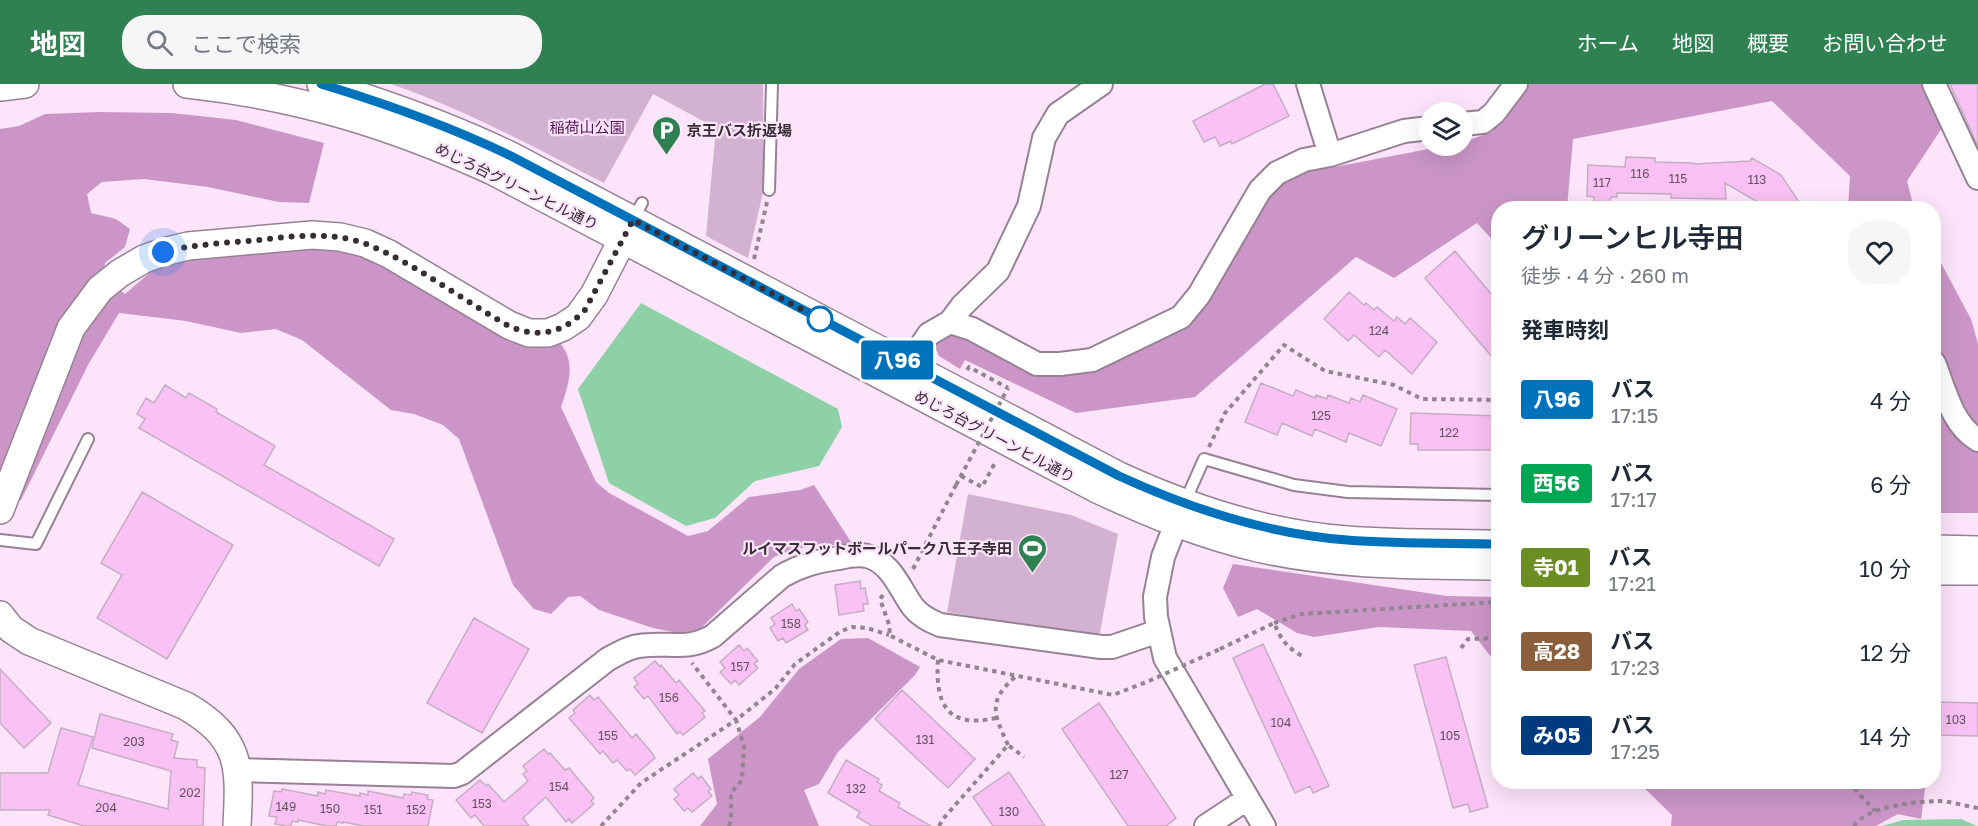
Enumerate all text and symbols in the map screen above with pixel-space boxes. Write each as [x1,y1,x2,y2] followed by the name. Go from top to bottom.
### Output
[122,15,542,69] search box
[143,26,176,59] icon: search
[30,27,86,60] text: 地図
[191,30,301,57] text: ここで検索
[1577,30,1639,56] text: ホーム
[1672,30,1714,56] text: 地図
[1747,30,1789,56] text: 概要
[1822,30,1948,56] text: お問い合わせ
[1419,102,1473,156] map controls
[1419,102,1473,156] button: layers
[650,114,682,156] parking icon: 京王バス折返場
[549,118,625,136] park label: 稲荷山公園
[687,121,792,139] place label: 京王バス折返場
[432,139,602,233] street label: めじろ台グリーンヒル通り
[1631,166,1649,181] house number: 116
[1669,171,1687,186] house number: 115
[1748,172,1766,187] house number: 113
[1593,175,1611,190] house number: 117
[1521,221,1744,254] text: グリーンヒル寺田
[1848,221,1911,284] button: heart
[148,237,178,267] your location
[1521,263,1689,287] text: 徒歩 · 4 分 · 260 m
[807,306,833,332] unlabelled marker
[1521,316,1609,343] text: 発車時刻
[1369,323,1389,338] house number: 124
[862,340,932,380] line badge: 八96
[873,347,921,373] text: 八96
[1611,375,1655,402] text: バス
[912,386,1078,486] street label: めじろ台グリーンヒル通り
[1533,386,1581,412] text: 八96
[1870,387,1911,414] text: 4 分
[1611,403,1658,427] text: 17:15
[1311,408,1331,423] house number: 125
[1439,425,1459,440] house number: 122
[1610,459,1654,486] text: バス
[1533,470,1580,496] text: 西56
[1870,471,1911,498] text: 6 分
[1610,487,1657,511] text: 17:17
[1017,532,1049,574] sports icon: ルイマスフットボールパーク八王子寺田
[742,539,1012,557] place label: ルイマスフットボールパーク八王子寺田
[1608,543,1652,570] text: バス
[1533,554,1578,580] text: 寺01
[1859,555,1911,582] text: 10 分
[1608,571,1656,595] text: 17:21
[781,616,801,631] house number: 158
[1610,627,1654,654] text: バス
[1533,638,1580,664] text: 高28
[1860,639,1911,666] text: 12 分
[1610,655,1660,679] text: 17:23
[730,659,750,674] house number: 157
[659,690,679,705] house number: 156
[1610,711,1654,738] text: バス
[1946,712,1966,727] house number: 103
[1271,715,1291,730] house number: 104
[1533,722,1580,748] text: み05
[1859,723,1911,750] text: 14 分
[598,728,618,743] house number: 155
[1440,728,1460,743] house number: 105
[916,732,935,747] house number: 131
[123,734,145,749] house number: 203
[1610,739,1660,763] text: 17:25
[1109,767,1129,782] house number: 127
[549,779,569,794] house number: 154
[846,781,866,796] house number: 132
[179,785,201,800] house number: 202
[472,796,492,811] house number: 153
[276,799,296,814] house number: 149
[95,800,117,815] house number: 204
[320,801,340,816] house number: 150
[364,802,382,817] house number: 151
[406,802,426,817] house number: 152
[999,804,1019,819] house number: 130

